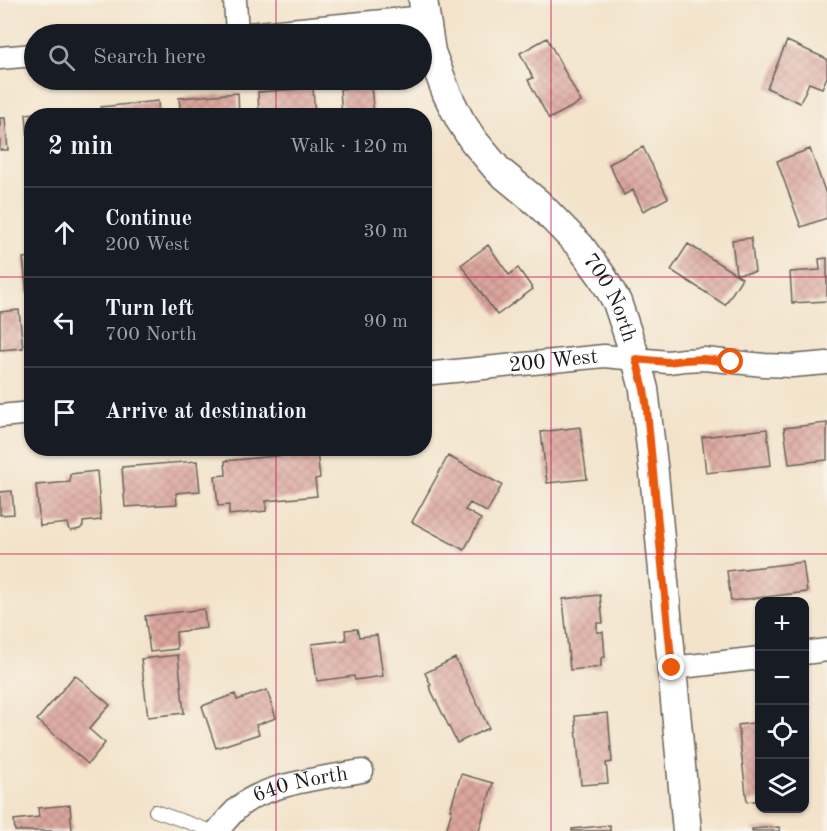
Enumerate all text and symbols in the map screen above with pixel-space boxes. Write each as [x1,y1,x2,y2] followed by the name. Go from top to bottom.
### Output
[24,24,432,90] search box
[45,41,78,74] icon: search
[93,46,206,68] text: Search here
[48,134,113,160] text: 2 min
[289,137,408,157] text: Walk · 120 m
[105,208,192,230] text: Continue
[48,216,81,249] icon: ahead
[363,222,408,242] text: 30 m
[105,235,190,255] text: 200 West
[579,250,640,345] street label: 700 North
[105,298,194,320] text: Turn left
[48,306,81,339] icon: left
[363,312,408,332] text: 90 m
[105,325,197,345] text: 700 North
[508,346,599,376] street label: 200 West
[717,348,743,374] route start
[48,396,81,429] icon: arrive
[105,401,307,423] text: Arrive at destination
[755,597,809,813] map controls
[755,597,809,651] button: +
[755,651,809,705] button: −
[658,654,684,680] route end
[755,705,809,759] button: locate
[755,759,809,813] button: layers
[250,763,349,806] street label: 640 North

